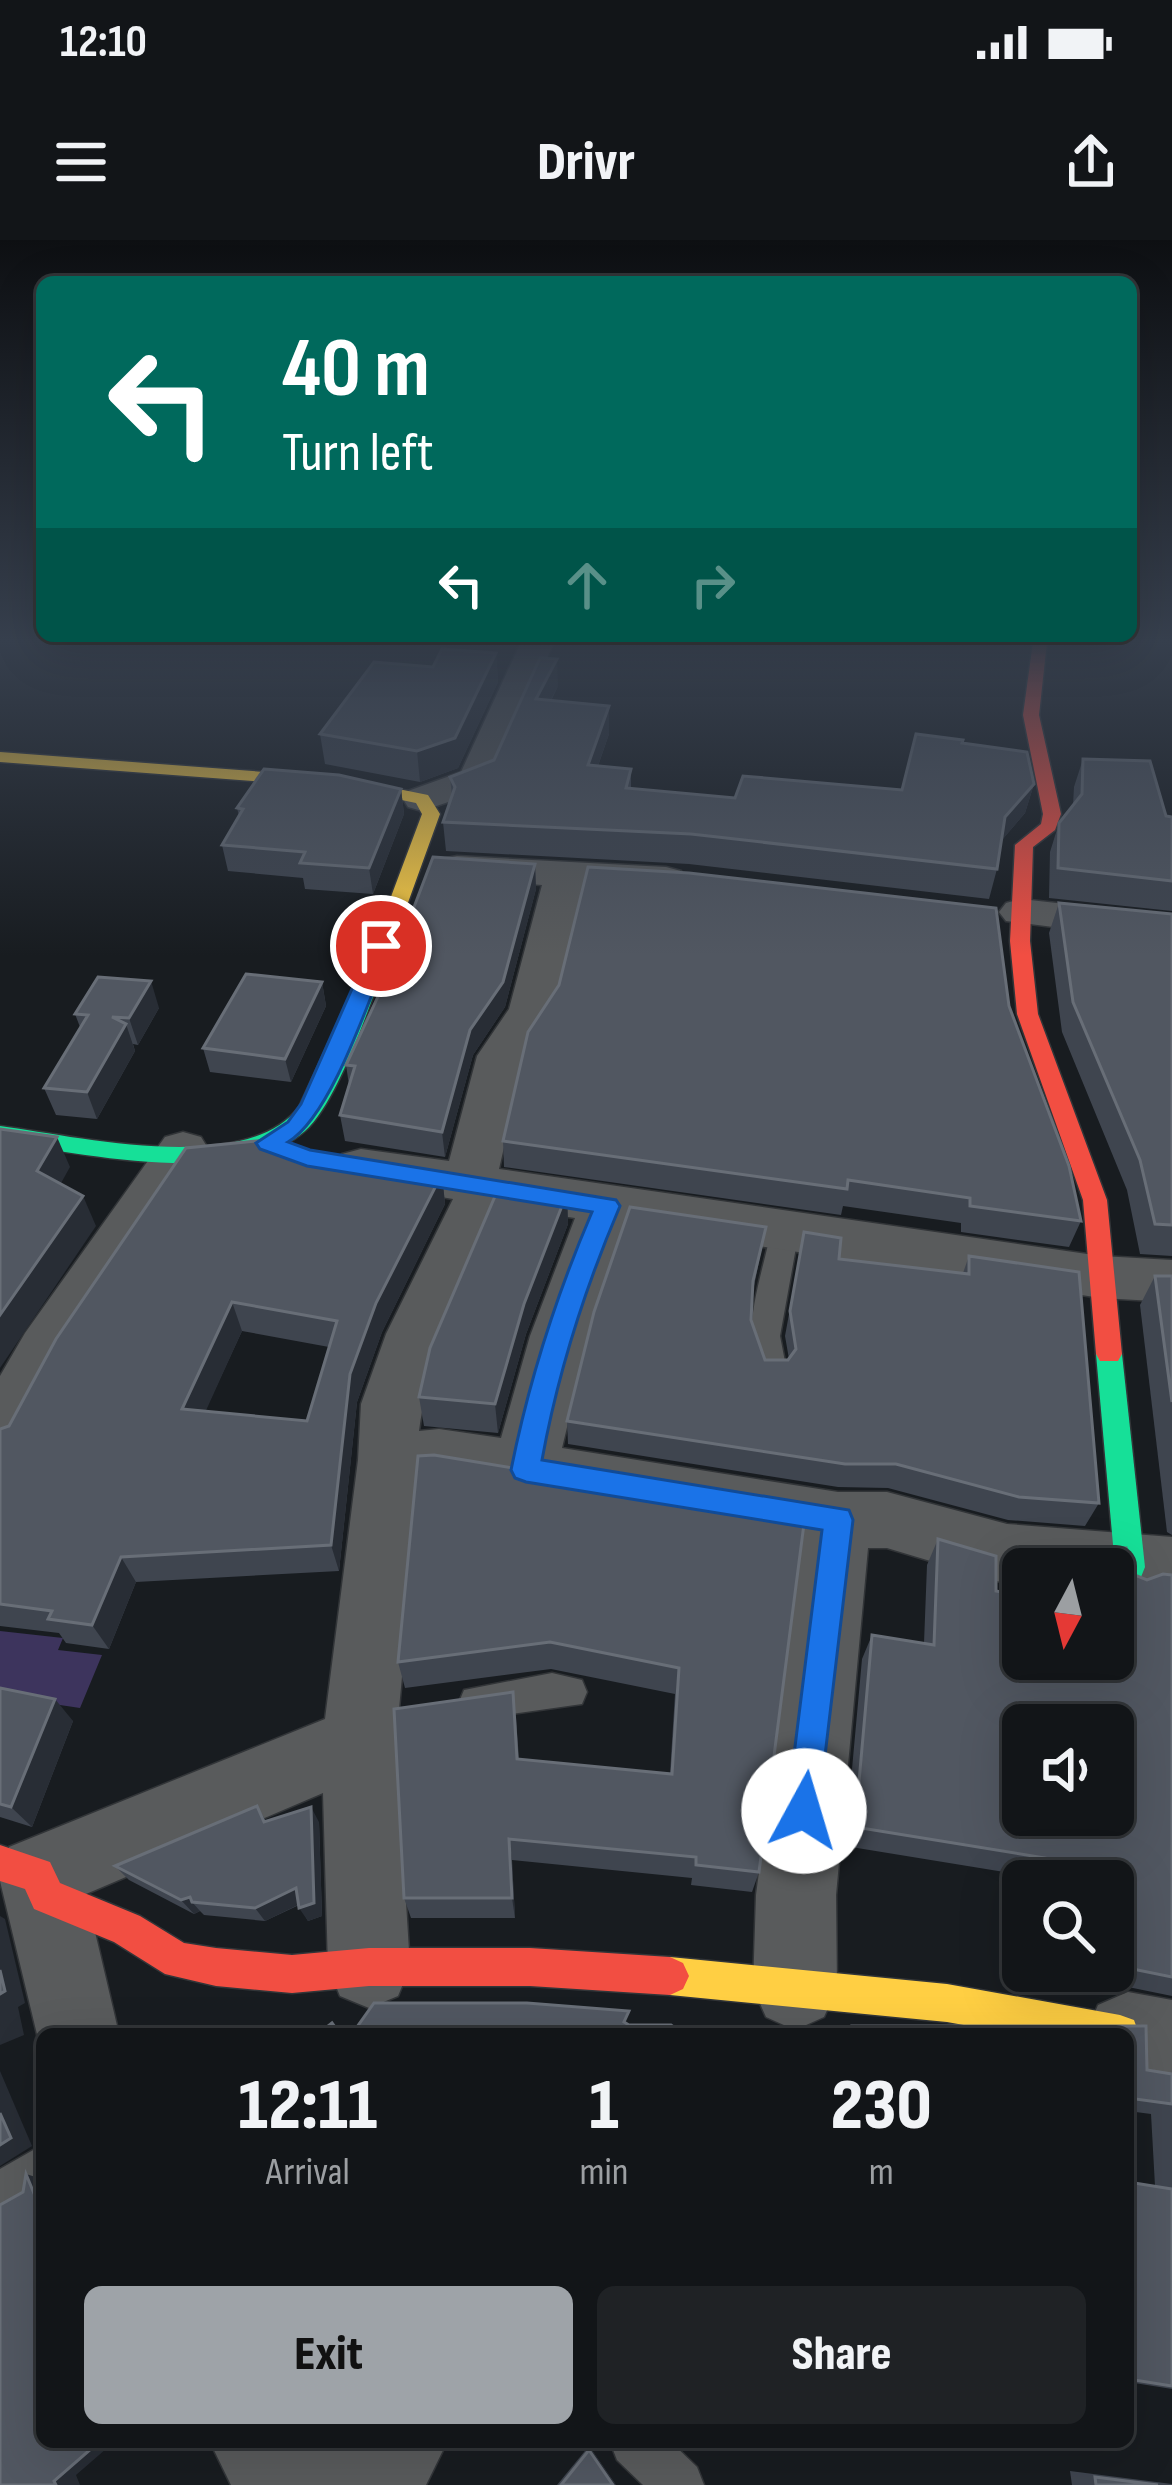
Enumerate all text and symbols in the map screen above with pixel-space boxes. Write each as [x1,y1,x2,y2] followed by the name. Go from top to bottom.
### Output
[60,15,147,70] text: 12:10
[48,129,114,195] icon: menu
[1058,129,1124,195] icon: share
[537,130,635,195] text: Drivr
[282,319,430,420] text: 40 m
[84,324,240,480] icon: left
[282,421,434,486] text: Turn left
[428,552,494,618] icon: left
[554,552,620,618] icon: ahead
[680,552,746,618] icon: right
[330,895,432,997] pin
[348,913,414,979] icon: arrive
[1002,1548,1134,1680] north arrow
[1002,1548,1134,1992] map controls
[1002,1704,1134,1836] button: sound
[741,1748,867,1874] position arrow
[1002,1860,1134,1992] button: search
[238,2063,377,2150] text: 12:11
[589,2063,619,2150] text: 1
[831,2063,932,2150] text: 230
[266,2149,350,2196] text: Arrival
[580,2149,629,2196] text: min
[869,2149,894,2196] text: m
[84,2286,573,2424] button: Exit
[597,2286,1086,2424] button: Share

